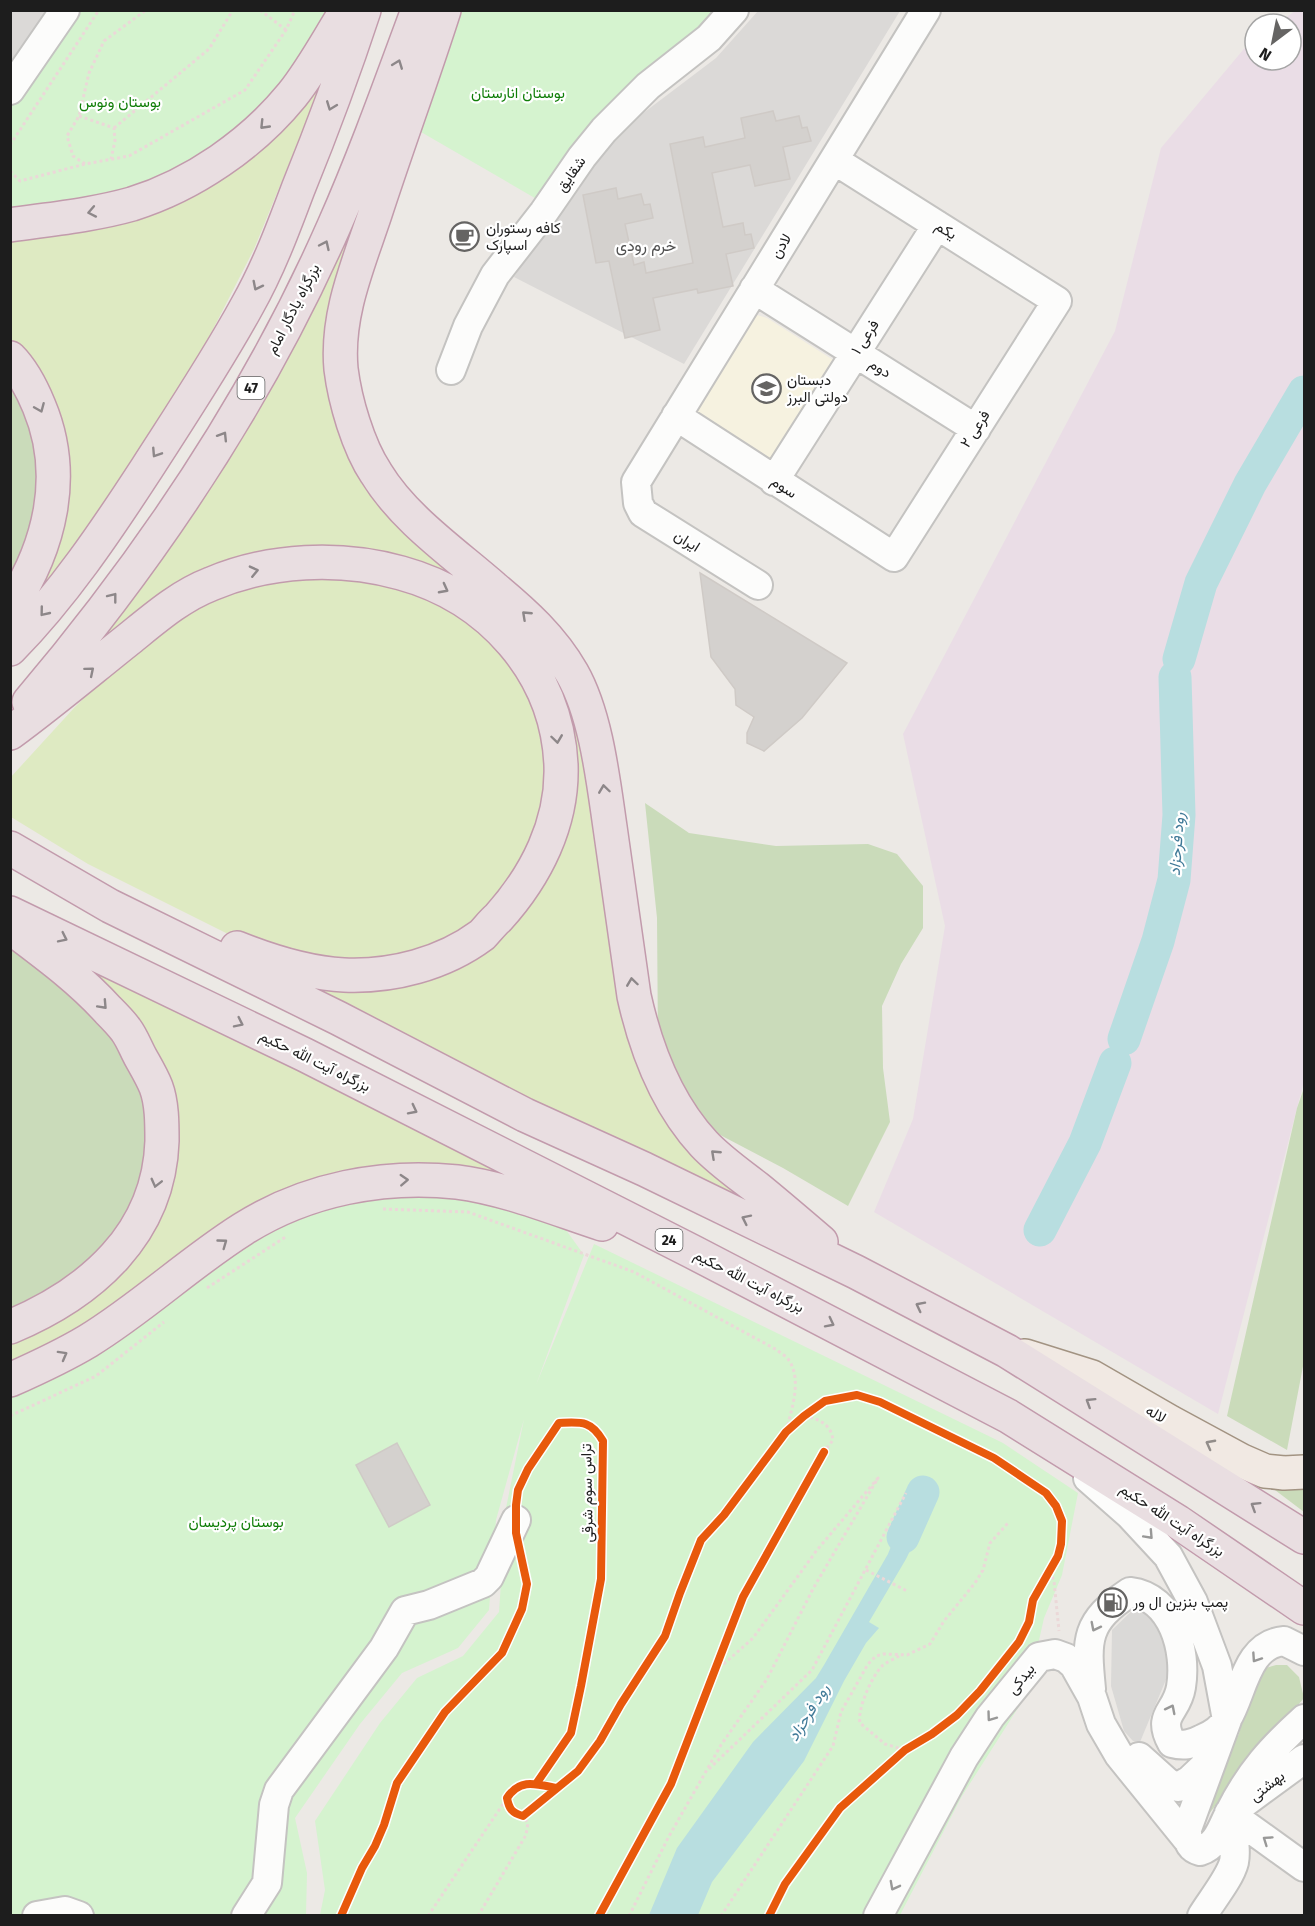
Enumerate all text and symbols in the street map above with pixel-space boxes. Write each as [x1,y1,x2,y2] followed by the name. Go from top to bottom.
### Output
[1243,12,1303,72] north arrow
[1256,43,1275,65] text: N
[390,60,403,70] one-way arrow
[471,84,565,102] park label: بوستان انارستان
[79,93,161,112] park label: بوستان ونوس
[326,99,338,110] one-way arrow
[260,118,271,129] one-way arrow
[552,153,591,196] street label: شقایق
[88,205,98,218] one-way arrow
[931,217,960,244] street label: یکم
[486,219,561,255] place label: کافه رستوران اسپارک
[449,221,481,253] cafe icon: کافه رستوران اسپارک
[767,230,795,262] street label: لادن
[616,236,677,256] district label: خرم رودی
[317,241,329,252] one-way arrow
[262,261,324,358] street label: بزرگراه یادگار امام
[253,280,265,291] one-way arrow
[847,316,884,358] street label: فرعی ۱
[865,354,894,383] street label: دوم
[786,371,848,407] place label: دبستان دولتی البرز
[750,373,782,405] school or university icon: دبستان دولتی البرز
[238,377,264,399] road number: 47
[33,402,45,413] one-way arrow
[956,407,995,452] street label: فرعی ۲
[215,431,226,442] one-way arrow
[153,446,164,457] one-way arrow
[767,472,801,503] street label: سوم
[671,526,703,556] street label: ایران
[249,565,259,578] one-way arrow
[438,582,448,593] one-way arrow
[106,592,117,603] one-way arrow
[40,605,51,616] one-way arrow
[522,612,533,623] one-way arrow
[83,667,94,678] one-way arrow
[550,734,563,743] one-way arrow
[599,784,611,793] one-way arrow
[1165,811,1189,876] water label: رود فرحزاد
[57,931,68,943] one-way arrow
[626,977,638,986] one-way arrow
[96,998,107,1009] one-way arrow
[232,1016,243,1028] one-way arrow
[256,1026,373,1097] street label: بزرگراه آیت الله حکیم
[407,1103,418,1115] one-way arrow
[711,1150,722,1161] one-way arrow
[400,1174,409,1187] one-way arrow
[151,1177,163,1187] one-way arrow
[741,1214,752,1226] one-way arrow
[656,1229,682,1251] road number: 24
[216,1240,227,1251] one-way arrow
[690,1245,807,1317] street label: بزرگراه آیت الله حکیم
[916,1301,927,1313] one-way arrow
[824,1316,835,1328] one-way arrow
[57,1351,67,1362] one-way arrow
[1086,1398,1096,1410] one-way arrow
[1143,1401,1169,1427] street label: لاله
[1206,1440,1217,1451] one-way arrow
[577,1443,598,1543] street label: تراس سوم شرقی
[1116,1479,1228,1561] street label: بزرگراه آیت الله حکیم
[1251,1501,1261,1513] one-way arrow
[188,1513,284,1532] park label: بوستان پردیسان
[1142,1529,1153,1539] one-way arrow
[1096,1586,1128,1618] fuel station icon: پمپ بنزین ال ور
[1132,1593,1228,1612] place label: پمپ بنزین ال ور
[1091,1620,1102,1631] one-way arrow
[1252,1652,1263,1663] one-way arrow
[1003,1660,1039,1699] street label: بیدکی
[784,1680,834,1745] water label: رود فرحزاد
[1164,1705,1176,1716] one-way arrow
[987,1711,998,1722] one-way arrow
[1246,1767,1289,1806] street label: بهشتی
[1262,1836,1273,1847] one-way arrow
[890,1880,901,1891] one-way arrow

